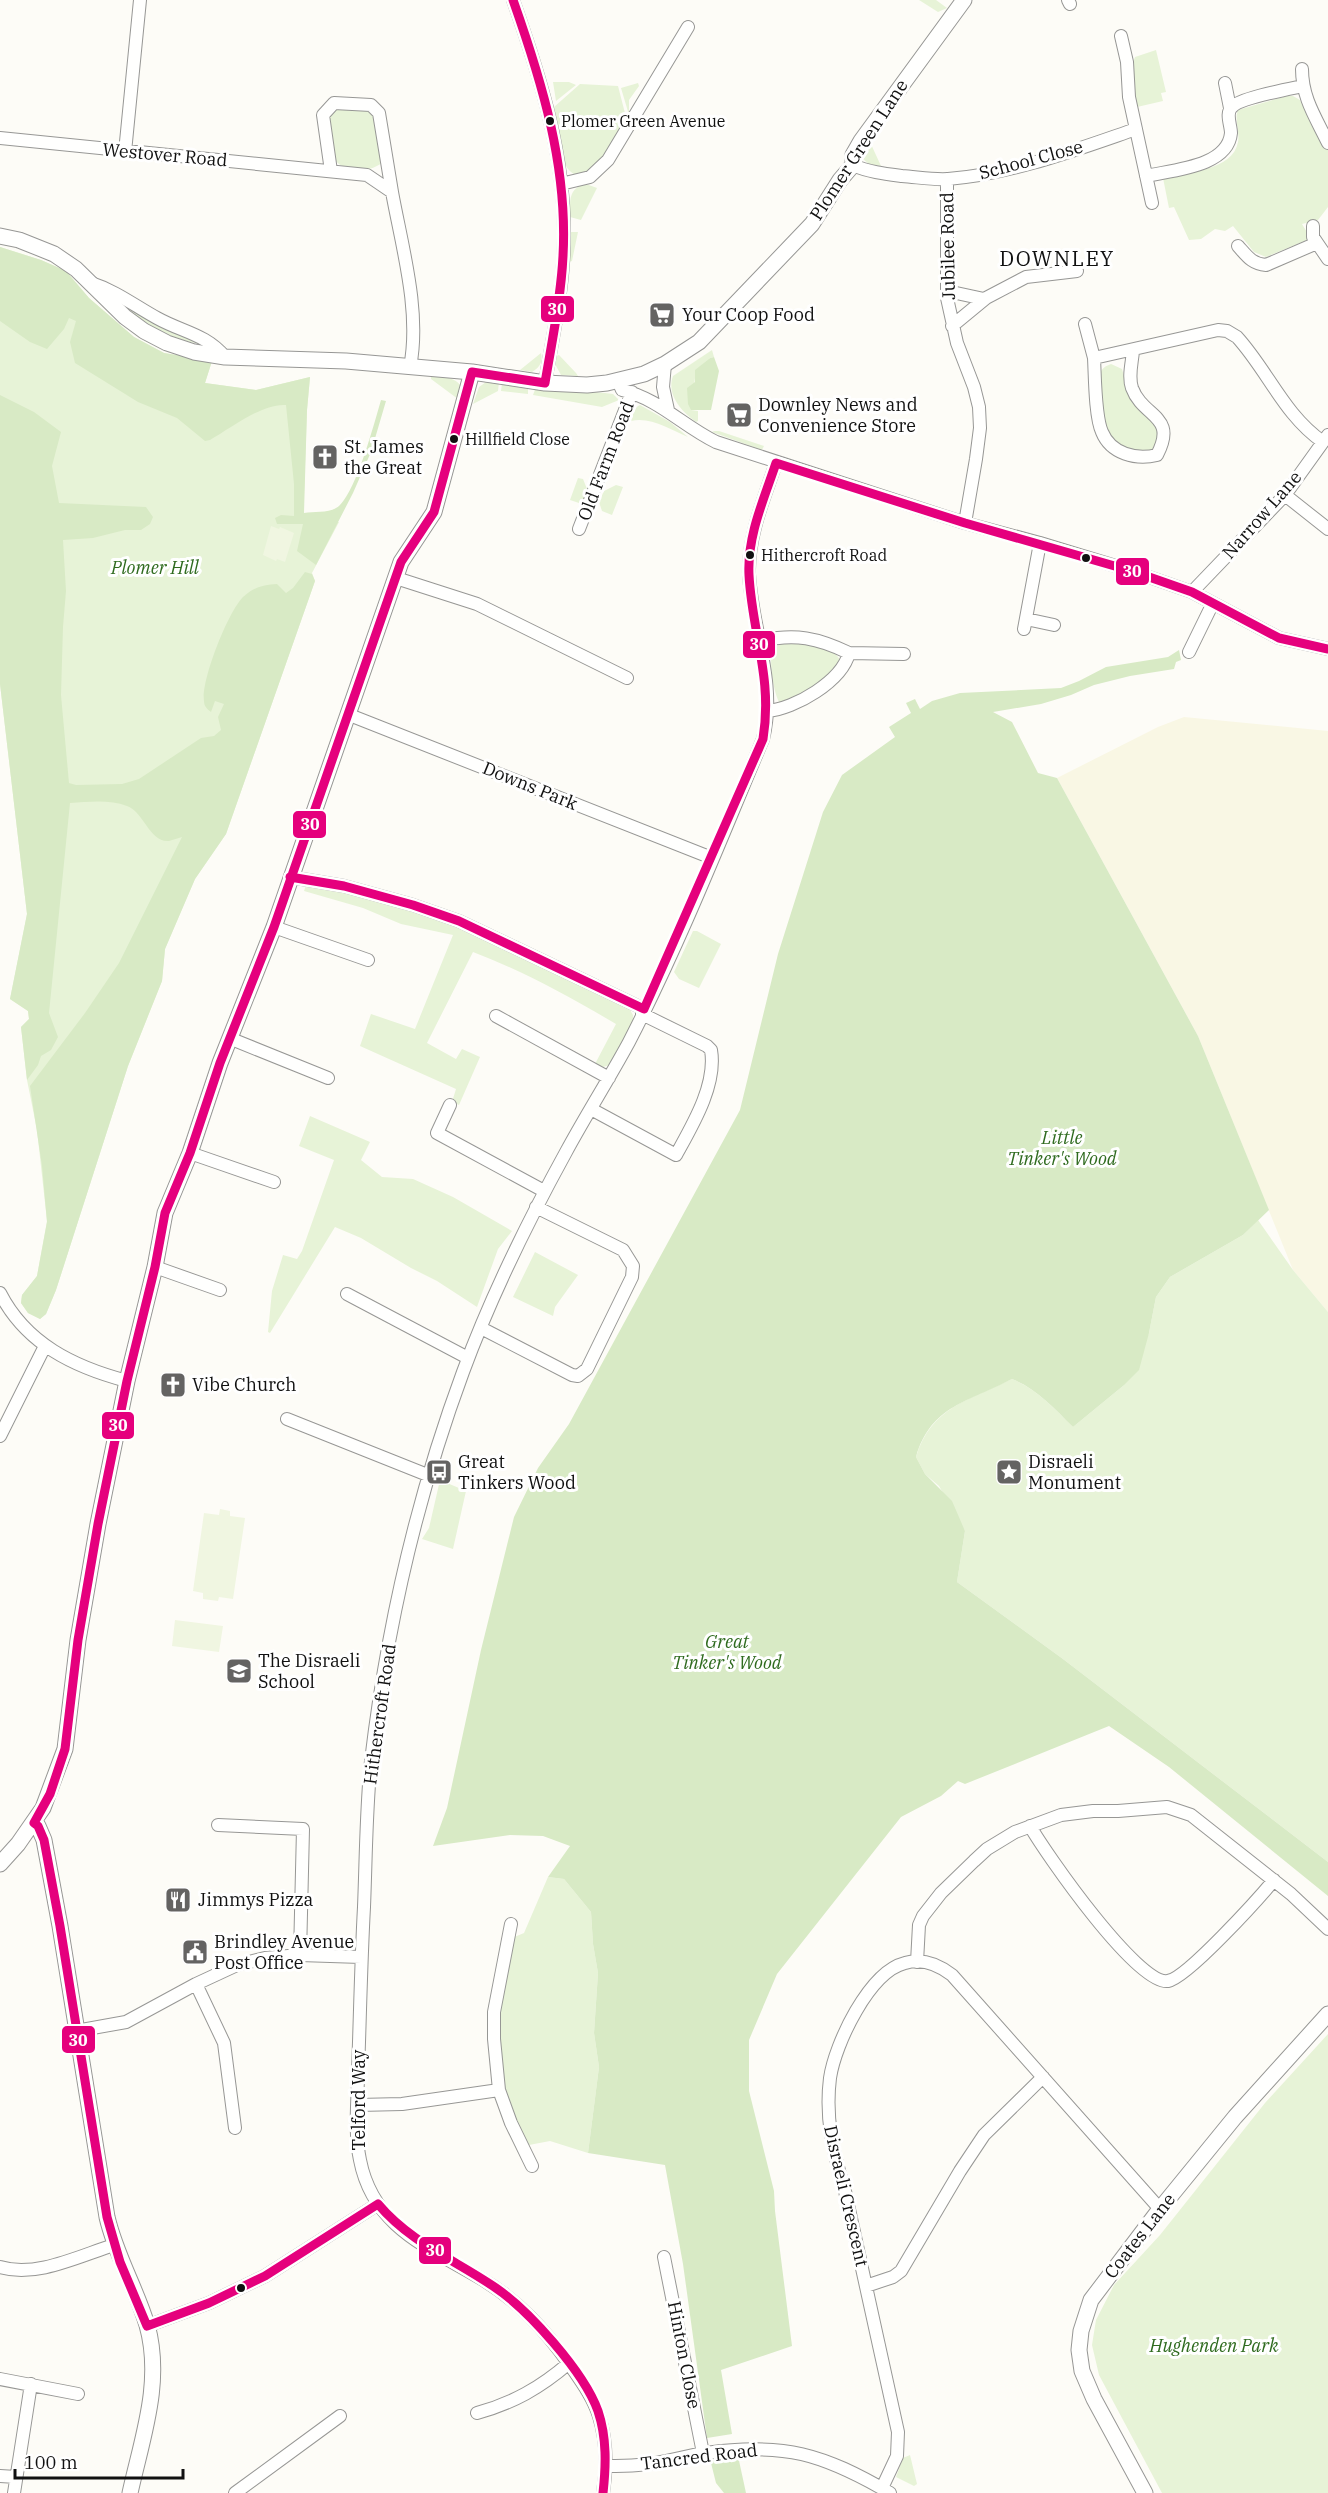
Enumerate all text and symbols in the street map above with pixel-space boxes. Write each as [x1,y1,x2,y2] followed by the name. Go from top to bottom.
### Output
[804,75,913,224] street label: Plomer Green Lane
[561,111,725,131] place label: Plomer Green Avenue
[544,115,556,127] marker: Plomer Green Avenue
[976,135,1085,184] street label: School Close
[102,138,229,171] street label: Westover Road
[935,192,960,300] street label: Jubilee Road
[999,244,1115,272] district label: DOWNLEY
[540,295,575,323] line badge: 30
[547,299,567,319] text: 30
[647,300,677,330] supermarket icon: Your Coop Food
[682,303,815,326] place label: Your Coop Food
[758,393,918,437] place label: Downley News and Convenience Store
[572,398,639,524] street label: Old Farm Road
[724,400,754,430] supermarket icon: Downley News and Convenience Store
[465,429,570,449] place label: Hillfield Close
[448,433,460,445] marker: Hillfield Close
[344,435,424,479] place label: St. James the Great
[310,442,340,472] church icon: St. James the Great
[1217,466,1306,564] street label: Narrow Lane
[761,545,887,565] place label: Hithercroft Road
[744,549,756,561] marker: Hithercroft Road
[1080,552,1092,564] unlabelled marker
[110,556,200,579] park label: Plomer Hill
[1115,557,1150,586] line badge: 30
[1122,561,1142,581] text: 30
[742,630,776,659] line badge: 30
[749,634,769,654] text: 30
[479,756,582,815] street label: Downs Park
[292,810,327,839] line badge: 30
[300,814,320,834] text: 30
[1007,1126,1117,1170] park label: Little Tinker's Wood
[158,1370,188,1400] church icon: Vibe Church
[192,1373,297,1396] place label: Vibe Church
[101,1411,135,1440] line badge: 30
[108,1415,128,1435] text: 30
[458,1450,576,1494] place label: Great Tinkers Wood
[1028,1450,1121,1494] place label: Disraeli Monument
[424,1457,454,1487] bus stop icon: Great Tinkers Wood
[994,1457,1024,1487] place icon: Disraeli Monument
[672,1630,782,1674] park label: Great Tinker's Wood
[358,1642,401,1786] street label: Hithercroft Road
[258,1649,361,1693] place label: The Disraeli School
[224,1656,254,1686] school or university icon: The Disraeli School
[163,1885,193,1915] restaurant icon: Jimmys Pizza
[198,1888,314,1911] place label: Jimmys Pizza
[214,1930,354,1974] place label: Brindley Avenue Post Office
[180,1937,210,1967] public building icon: Brindley Avenue Post Office
[61,2025,96,2054] line badge: 30
[68,2030,88,2050] text: 30
[347,2049,370,2150] street label: Telford Way
[819,2123,874,2269] street label: Disraeli Crescent
[1099,2188,1180,2283] street label: Coates Lane
[418,2236,452,2265] line badge: 30
[425,2240,445,2260] text: 30
[235,2282,247,2294] unlabelled marker
[663,2299,706,2411] street label: Hinton Close
[1148,2334,1279,2357] park label: Hughenden Park
[639,2438,759,2475] street label: Tancred Road
[15,2442,183,2480] scale bar
[24,2451,78,2474] text: 100 m

